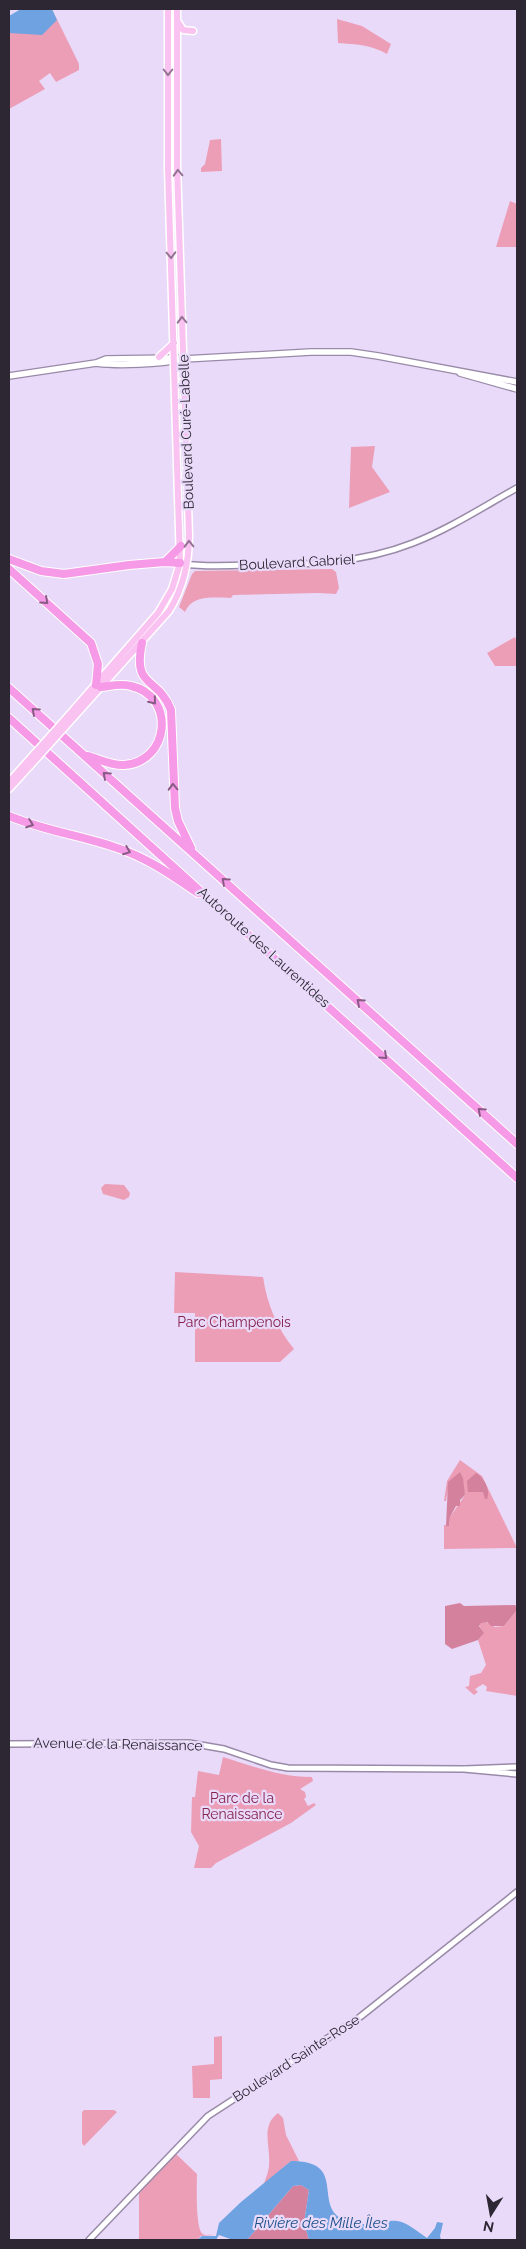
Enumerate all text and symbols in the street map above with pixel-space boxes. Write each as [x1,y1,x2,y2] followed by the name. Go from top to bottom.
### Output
[163,68,173,76] one-way arrow
[172,169,183,177] one-way arrow
[165,251,176,259] one-way arrow
[177,316,188,324] one-way arrow
[175,354,197,510] street label: Boulevard Curé-Labelle
[184,540,194,548] one-way arrow
[239,551,356,573] street label: Boulevard Gabriel
[40,595,49,604] one-way arrow
[148,695,157,704] one-way arrow
[31,708,40,717] one-way arrow
[103,771,112,780] one-way arrow
[168,783,178,790] one-way arrow
[25,818,34,828] one-way arrow
[122,845,131,856] one-way arrow
[221,878,230,887] one-way arrow
[195,884,333,1011] street label: Autoroute des Laurentides
[357,999,366,1008] one-way arrow
[378,1050,387,1059] one-way arrow
[478,1108,487,1117] one-way arrow
[177,1314,291,1330] park label: Parc Champenois
[33,1735,203,1753] street label: Avenue de la Renaissance
[201,1790,283,1822] park label: Parc de la Renaissance
[230,2011,362,2105] street label: Boulevard Sainte-Rose
[466,2189,516,2239] north arrow
[254,2214,388,2232] water label: Rivière des Mille Îles
[482,2218,495,2236] text: N

